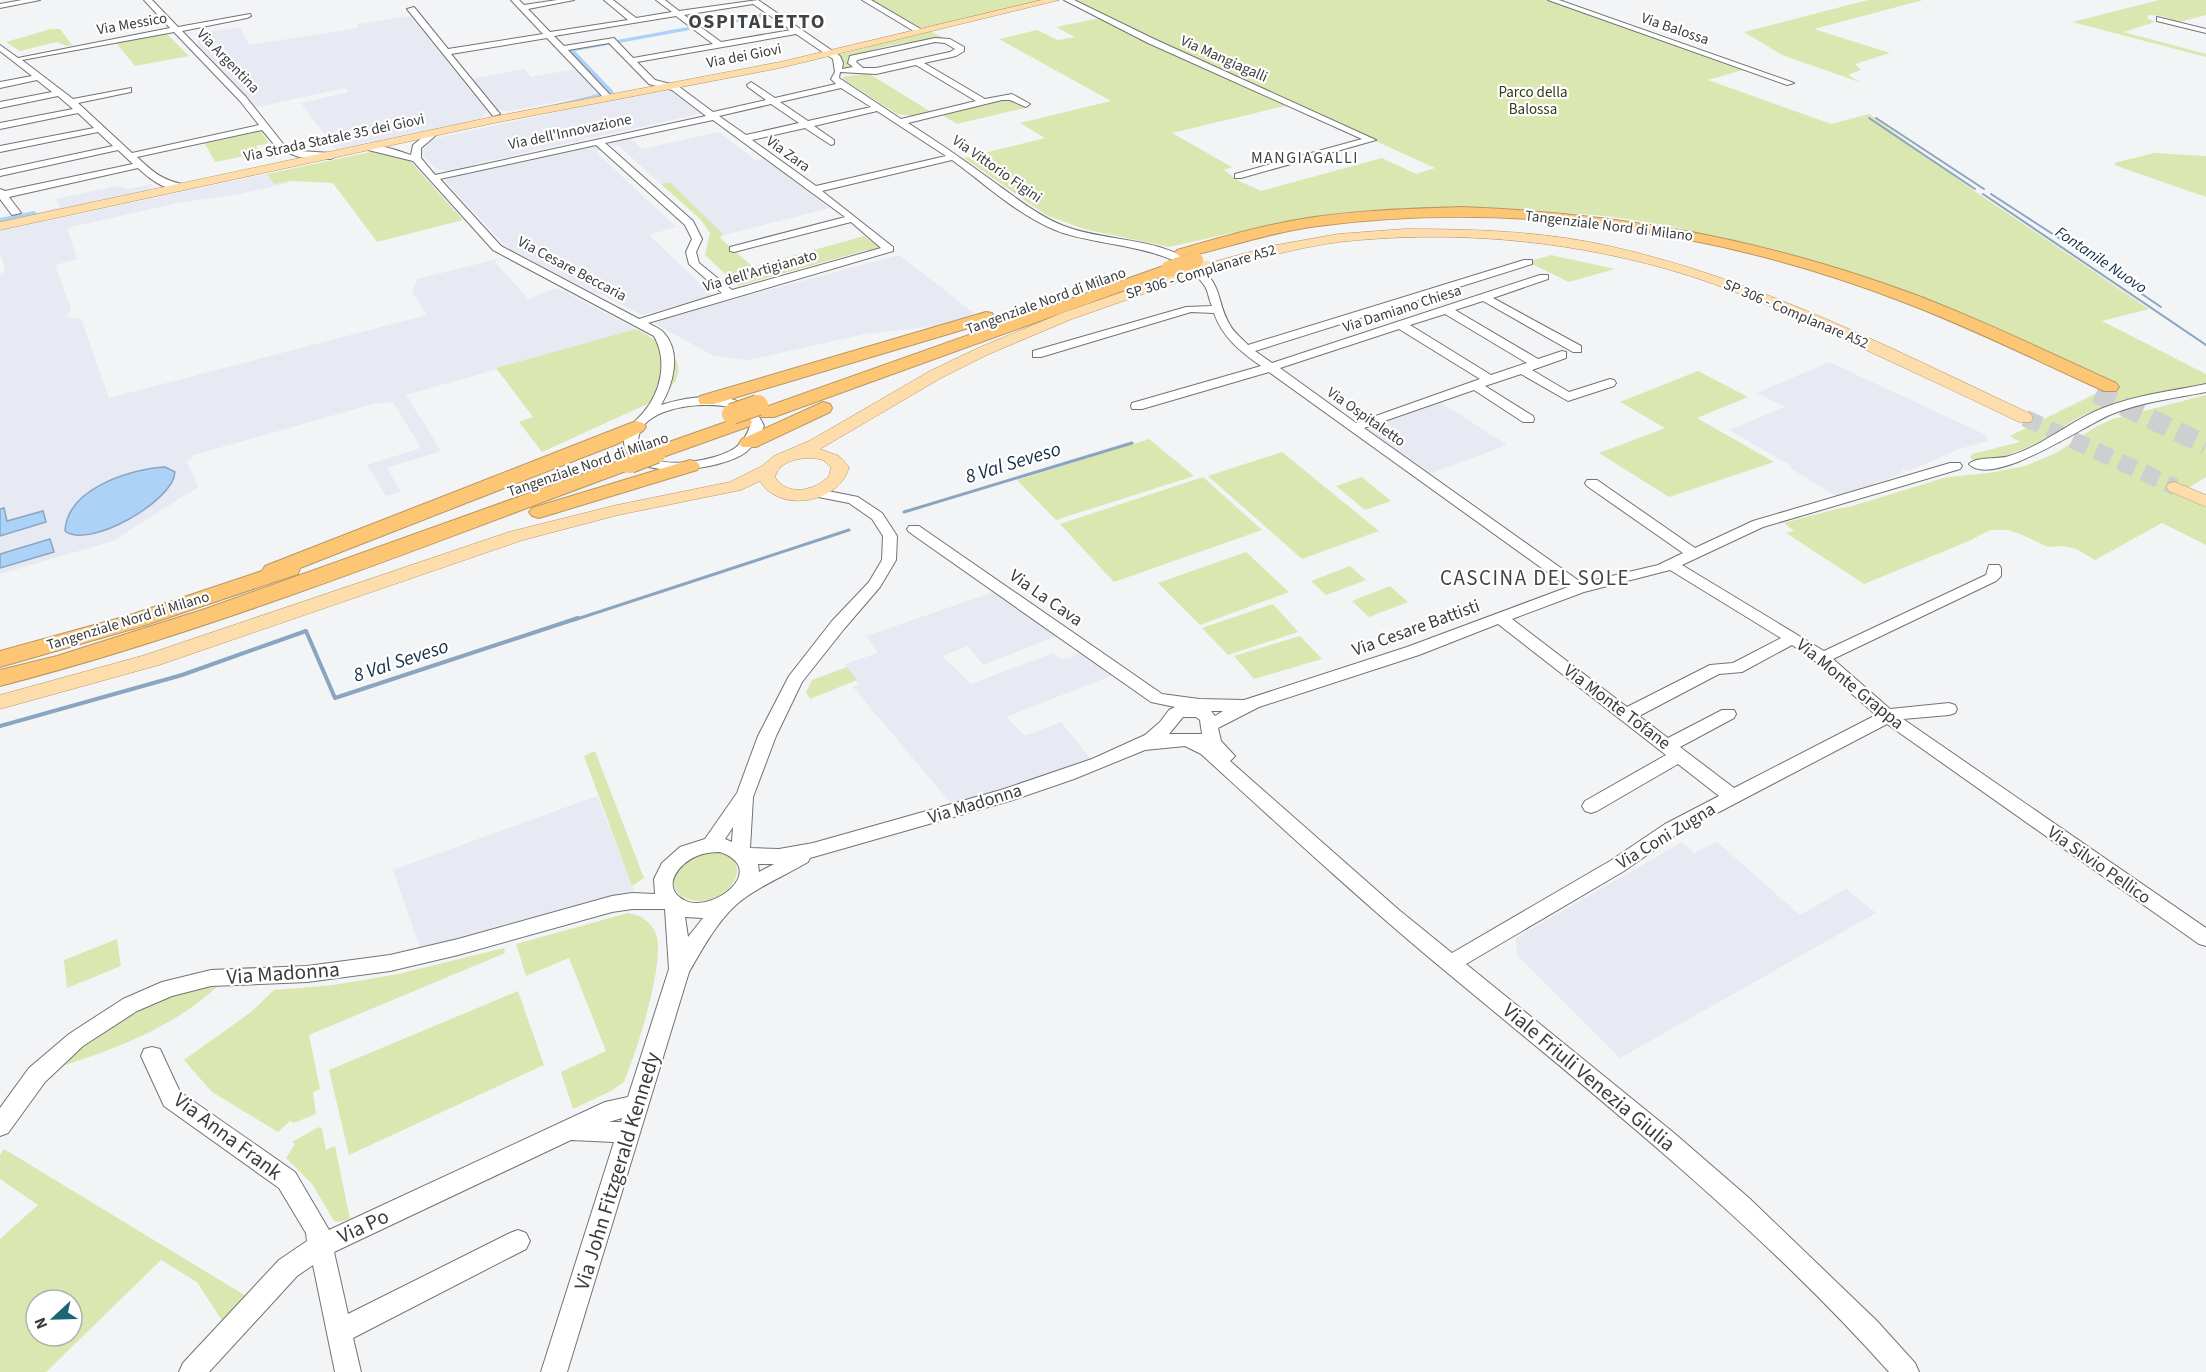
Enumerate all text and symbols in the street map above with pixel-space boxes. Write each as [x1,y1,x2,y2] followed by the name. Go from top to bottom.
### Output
[95,7,169,41] street label: Via Messico
[688,8,826,36] district label: OSPITALETTO
[1638,8,1712,50] street label: Via Balossa
[192,24,264,98] street label: Via Argentina
[1177,30,1271,88] street label: Via Mangiagalli
[705,38,783,74] street label: Via dei Giovi
[1498,82,1568,120] park label: Parco della Balossa
[242,109,426,167] street label: Via Strada Statale 35 dei Giovi
[506,109,634,155] street label: Via dell'Innovazione
[948,130,1046,208] street label: Via Vittorio Figini
[762,131,814,177] street label: Via Zara
[1251,147,1359,169] district label: MANGIAGALLI
[1524,205,1694,247] street label: Tangenziale Nord di Milano
[2051,221,2151,299] water label: Fontanile Nuovo
[514,231,630,307] street label: Via Cesare Beccaria
[1123,239,1279,305] street label: SP 306 - Complanare A52
[700,245,820,297] street label: Via dell'Artigianato
[963,262,1129,340] street label: Tangenziale Nord di Milano
[1720,274,1872,354] street label: SP 306 - Complanare A52
[1340,280,1464,338] street label: Via Damiano Chiesa
[1323,382,1409,452] street label: Via Ospitaletto
[505,428,671,502] street label: Tangenziale Nord di Milano
[962,435,1064,491] water label: 8 Val Seveso
[1440,563,1630,593] district label: CASCINA DEL SOLE
[1004,564,1088,632] street label: Via La Cava
[44,586,212,656] street label: Tangenziale Nord di Milano
[1349,593,1483,663] street label: Via Cesare Battisti
[350,632,452,690] water label: 8 Val Seveso
[1791,633,1909,735] street label: Via Monte Grappa
[1558,658,1676,756] street label: Via Monte Tofane
[925,778,1025,830] street label: Via Madonna
[1612,797,1720,875] street label: Via Coni Zugna
[2042,820,2156,910] street label: Via Silvio Pellico
[225,954,341,992] street label: Via Madonna
[1496,996,1682,1158] street label: Viale Friuli Venezia Giulia
[566,1048,668,1294] street label: Via John Fitzgerald Kennedy
[167,1085,289,1187] street label: Via Anna Frank
[332,1201,394,1251] street label: Via Po
[24,1288,84,1348] north arrow
[29,1314,53,1332] text: N

